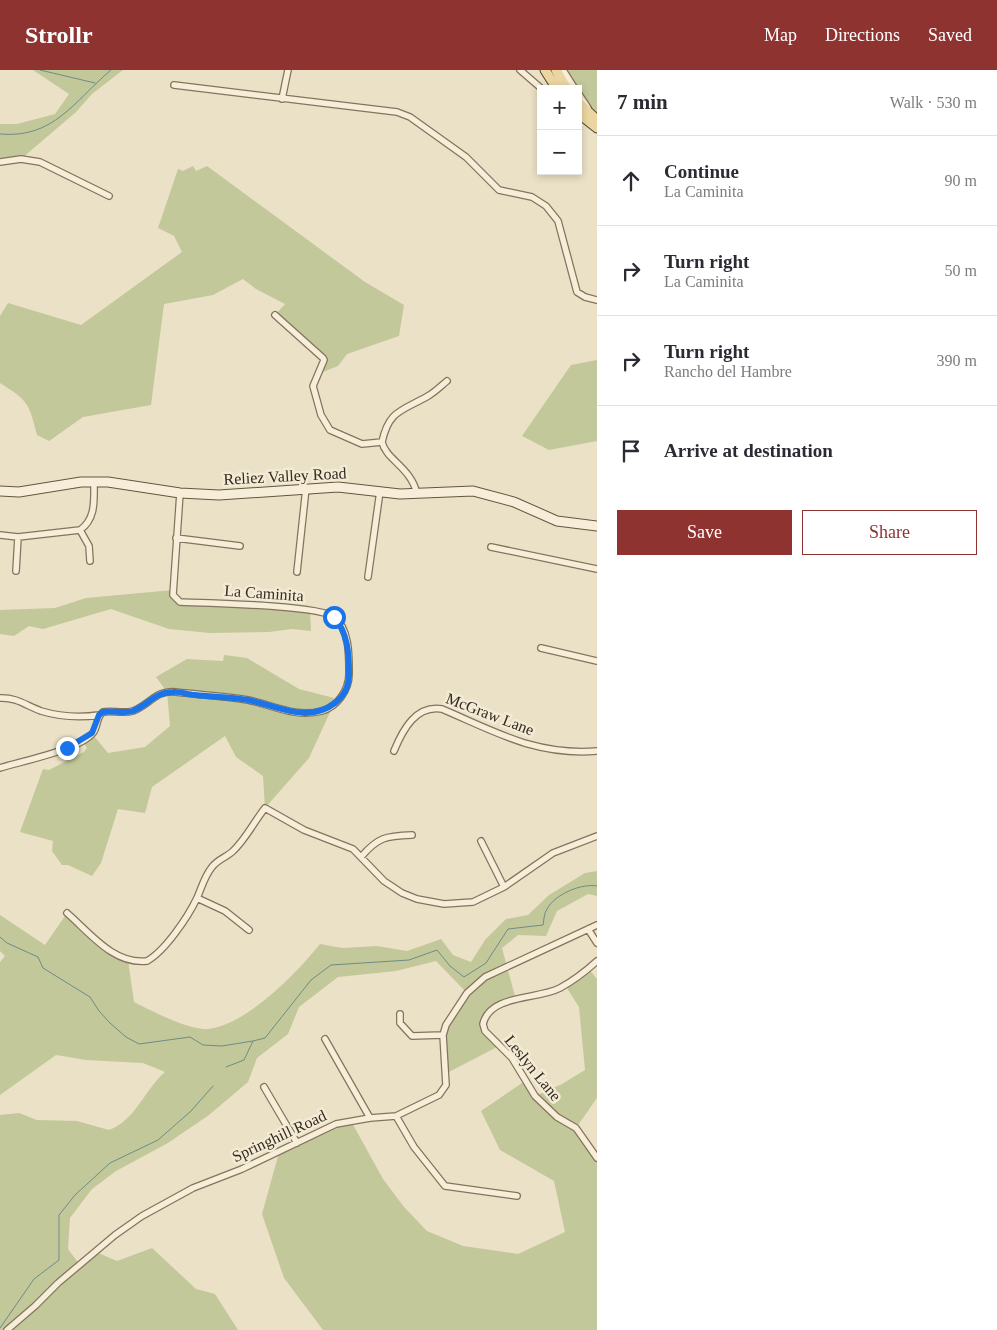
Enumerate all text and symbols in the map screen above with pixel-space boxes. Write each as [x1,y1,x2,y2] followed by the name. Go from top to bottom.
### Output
[25,22,93,48] text: Strollr
[764,25,797,45] text: Map
[825,25,900,45] text: Directions
[928,25,972,45] text: Saved
[537,85,582,175] map controls
[537,85,582,130] button: +
[617,90,668,114] text: 7 min
[890,94,977,111] text: Walk · 530 m
[537,130,582,175] button: −
[664,161,739,182] text: Continue
[617,167,645,195] icon: ahead
[945,172,977,189] text: 90 m
[664,183,744,200] text: La Caminita
[664,251,749,272] text: Turn right
[617,257,645,285] icon: right
[945,262,977,279] text: 50 m
[664,273,744,290] text: La Caminita
[664,341,749,362] text: Turn right
[617,347,645,375] icon: right
[937,352,977,369] text: 390 m
[664,363,792,380] text: Rancho del Hambre
[617,437,645,465] icon: arrive
[664,440,833,461] text: Arrive at destination
[223,464,347,489] street label: Reliez Valley Road
[617,510,792,555] button: Save
[802,510,977,555] button: Share
[224,582,304,604] street label: La Caminita
[323,606,346,629] route start
[444,689,536,739] street label: McGraw Lane
[56,737,79,760] route end
[501,1032,565,1105] street label: Leslyn Lane
[229,1107,329,1166] street label: Springhill Road

